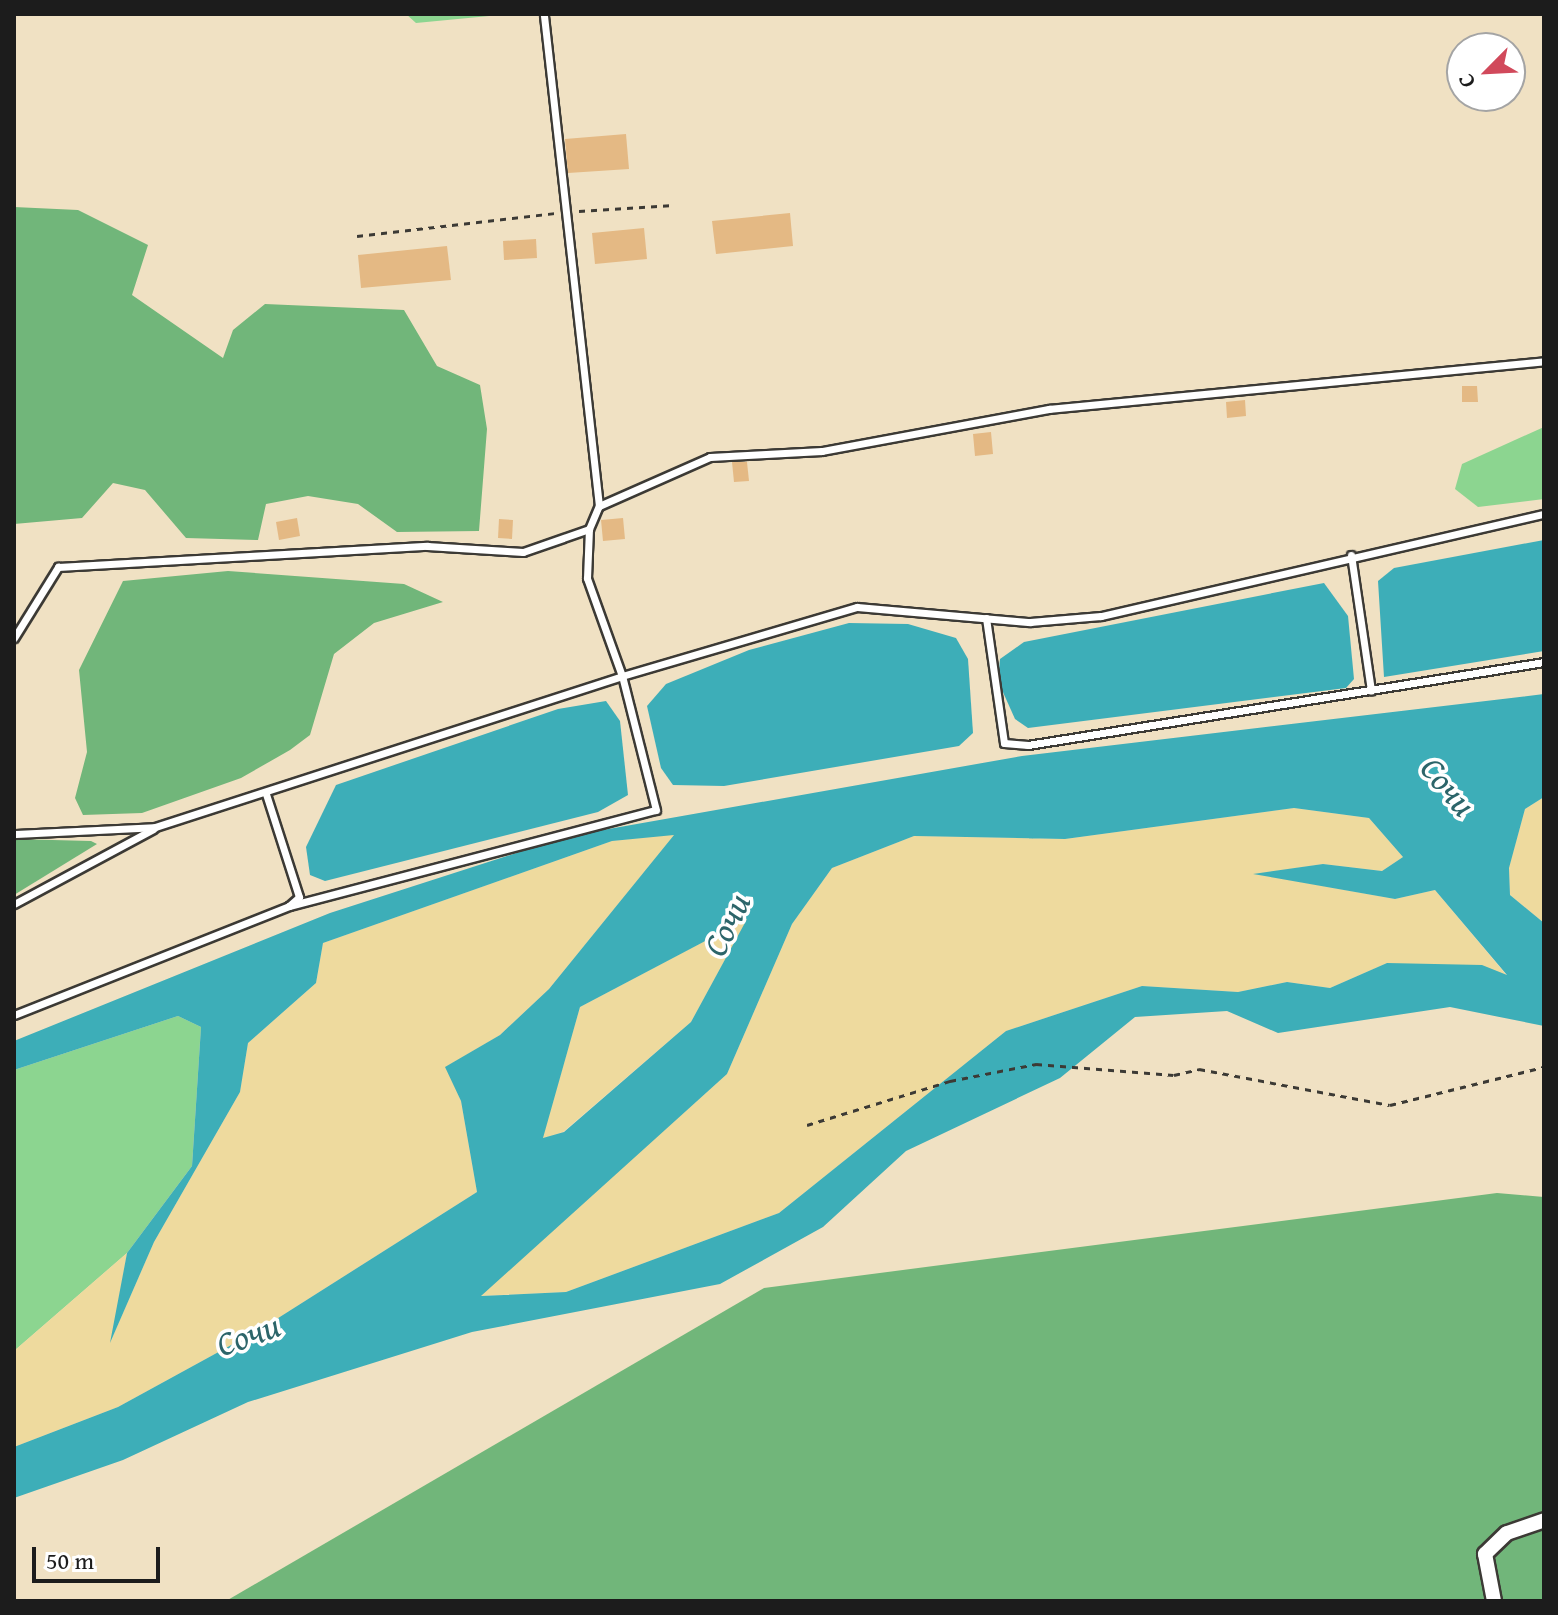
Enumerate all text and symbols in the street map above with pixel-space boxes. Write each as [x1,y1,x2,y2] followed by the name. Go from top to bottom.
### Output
[1446,32,1526,112] north arrow
[1449,69,1483,93] text: С
[1412,748,1486,824] water label: Сочи
[693,886,759,962] water label: Сочи
[210,1304,286,1364] water label: Сочи
[36,1531,164,1581] scale bar
[46,1543,94,1578] text: 50 m

